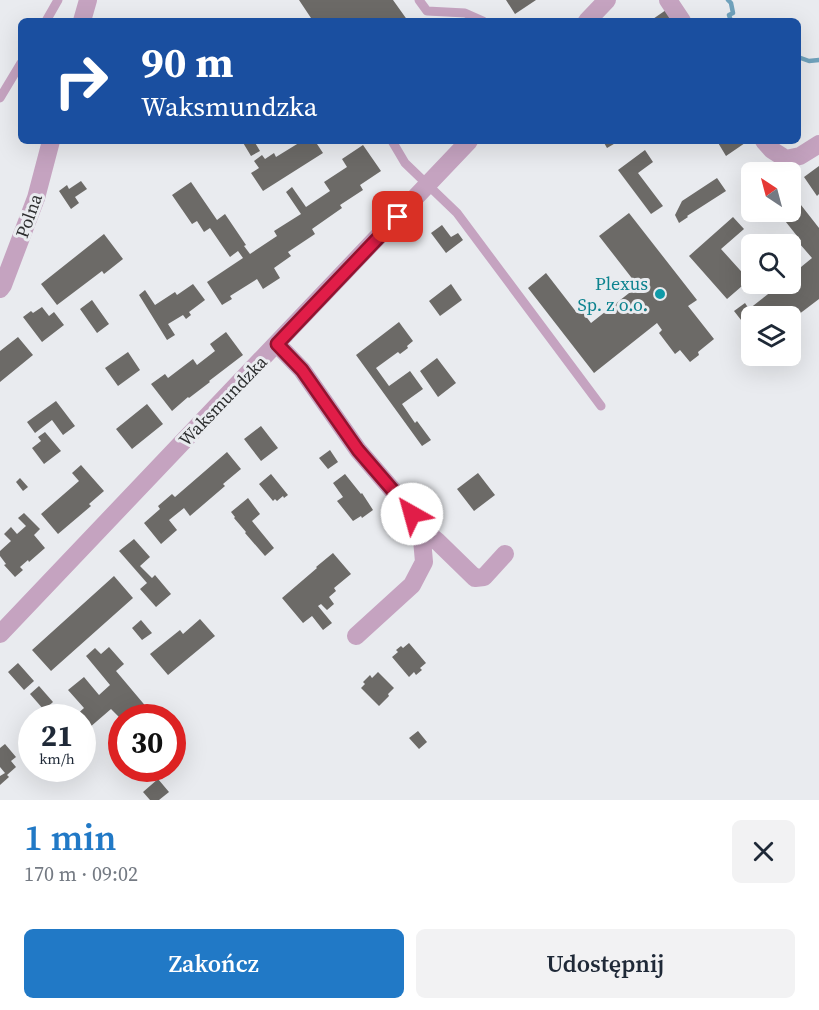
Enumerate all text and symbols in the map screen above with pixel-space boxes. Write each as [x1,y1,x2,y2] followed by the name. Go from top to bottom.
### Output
[141,33,234,91] text: 90 m
[42,42,120,120] icon: right
[141,88,317,125] text: Waksmundzka
[741,162,801,222] north arrow
[741,162,801,366] map controls
[9,189,48,241] street label: Polna
[372,191,423,242] pin
[381,200,414,233] icon: arrive
[741,234,801,294] button: search
[578,271,648,317] place label: Plexus Sp. z o.o.
[653,287,667,301] marker: Plexus Sp. z o.o.
[741,306,801,366] button: layers
[173,349,273,452] street label: Waksmundzka
[380,482,444,546] position arrow
[108,704,186,782] speed limit sign: 30
[41,715,73,756] text: 21
[39,748,75,769] text: km/h
[24,813,116,862] text: 1 min
[732,820,795,883] button: close
[24,860,138,888] text: 170 m · 09:02
[24,929,404,998] button: Zakończ
[416,929,795,998] button: Udostępnij

